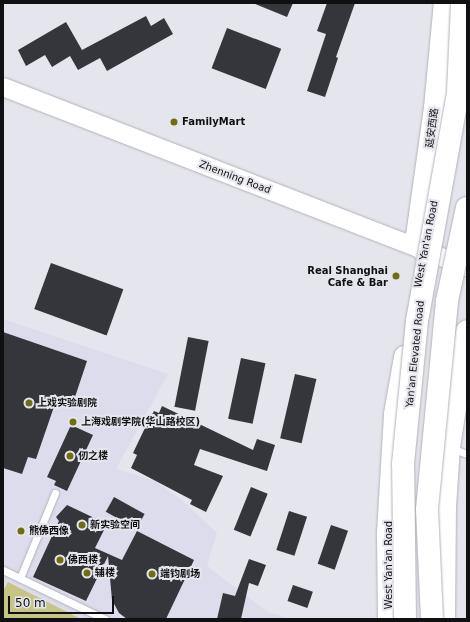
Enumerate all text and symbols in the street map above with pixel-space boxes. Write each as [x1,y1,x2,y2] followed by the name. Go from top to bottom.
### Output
[423,107,441,149] street label: 延安西路
[182,116,245,128] place label: FamilyMart
[169,117,179,127] marker: FamilyMart
[197,158,273,196] street label: Zhenning Road
[412,199,440,289] street label: West Yan'an Road
[307,264,388,288] place label: Real Shanghai Cafe & Bar
[391,271,401,281] marker: Real Shanghai Cafe & Bar
[403,300,427,408] street label: Yan'an Elevated Road
[37,397,97,409] place label: 上戏实验剧院
[24,398,34,408] marker: 上戏实验剧院
[81,416,200,428] place label: 上海戏剧学院(华山路校区)
[68,417,78,427] marker: 上海戏剧学院(华山路校区)
[78,450,108,462] place label: 仞之楼
[65,451,75,461] marker: 仞之楼
[90,519,140,531] place label: 新实验空间
[77,520,87,530] marker: 新实验空间
[383,521,395,609] street label: West Yan'an Road
[29,525,69,537] place label: 熊佛西像
[16,526,26,536] marker: 熊佛西像
[68,554,98,566] place label: 佛西楼
[55,555,65,565] marker: 佛西楼
[95,567,115,579] place label: 辅楼
[82,568,92,578] marker: 辅楼
[160,568,200,580] place label: 端钧剧场
[147,569,157,579] marker: 端钧剧场
[10,588,116,614] scale bar
[15,596,46,610] text: 50 m

